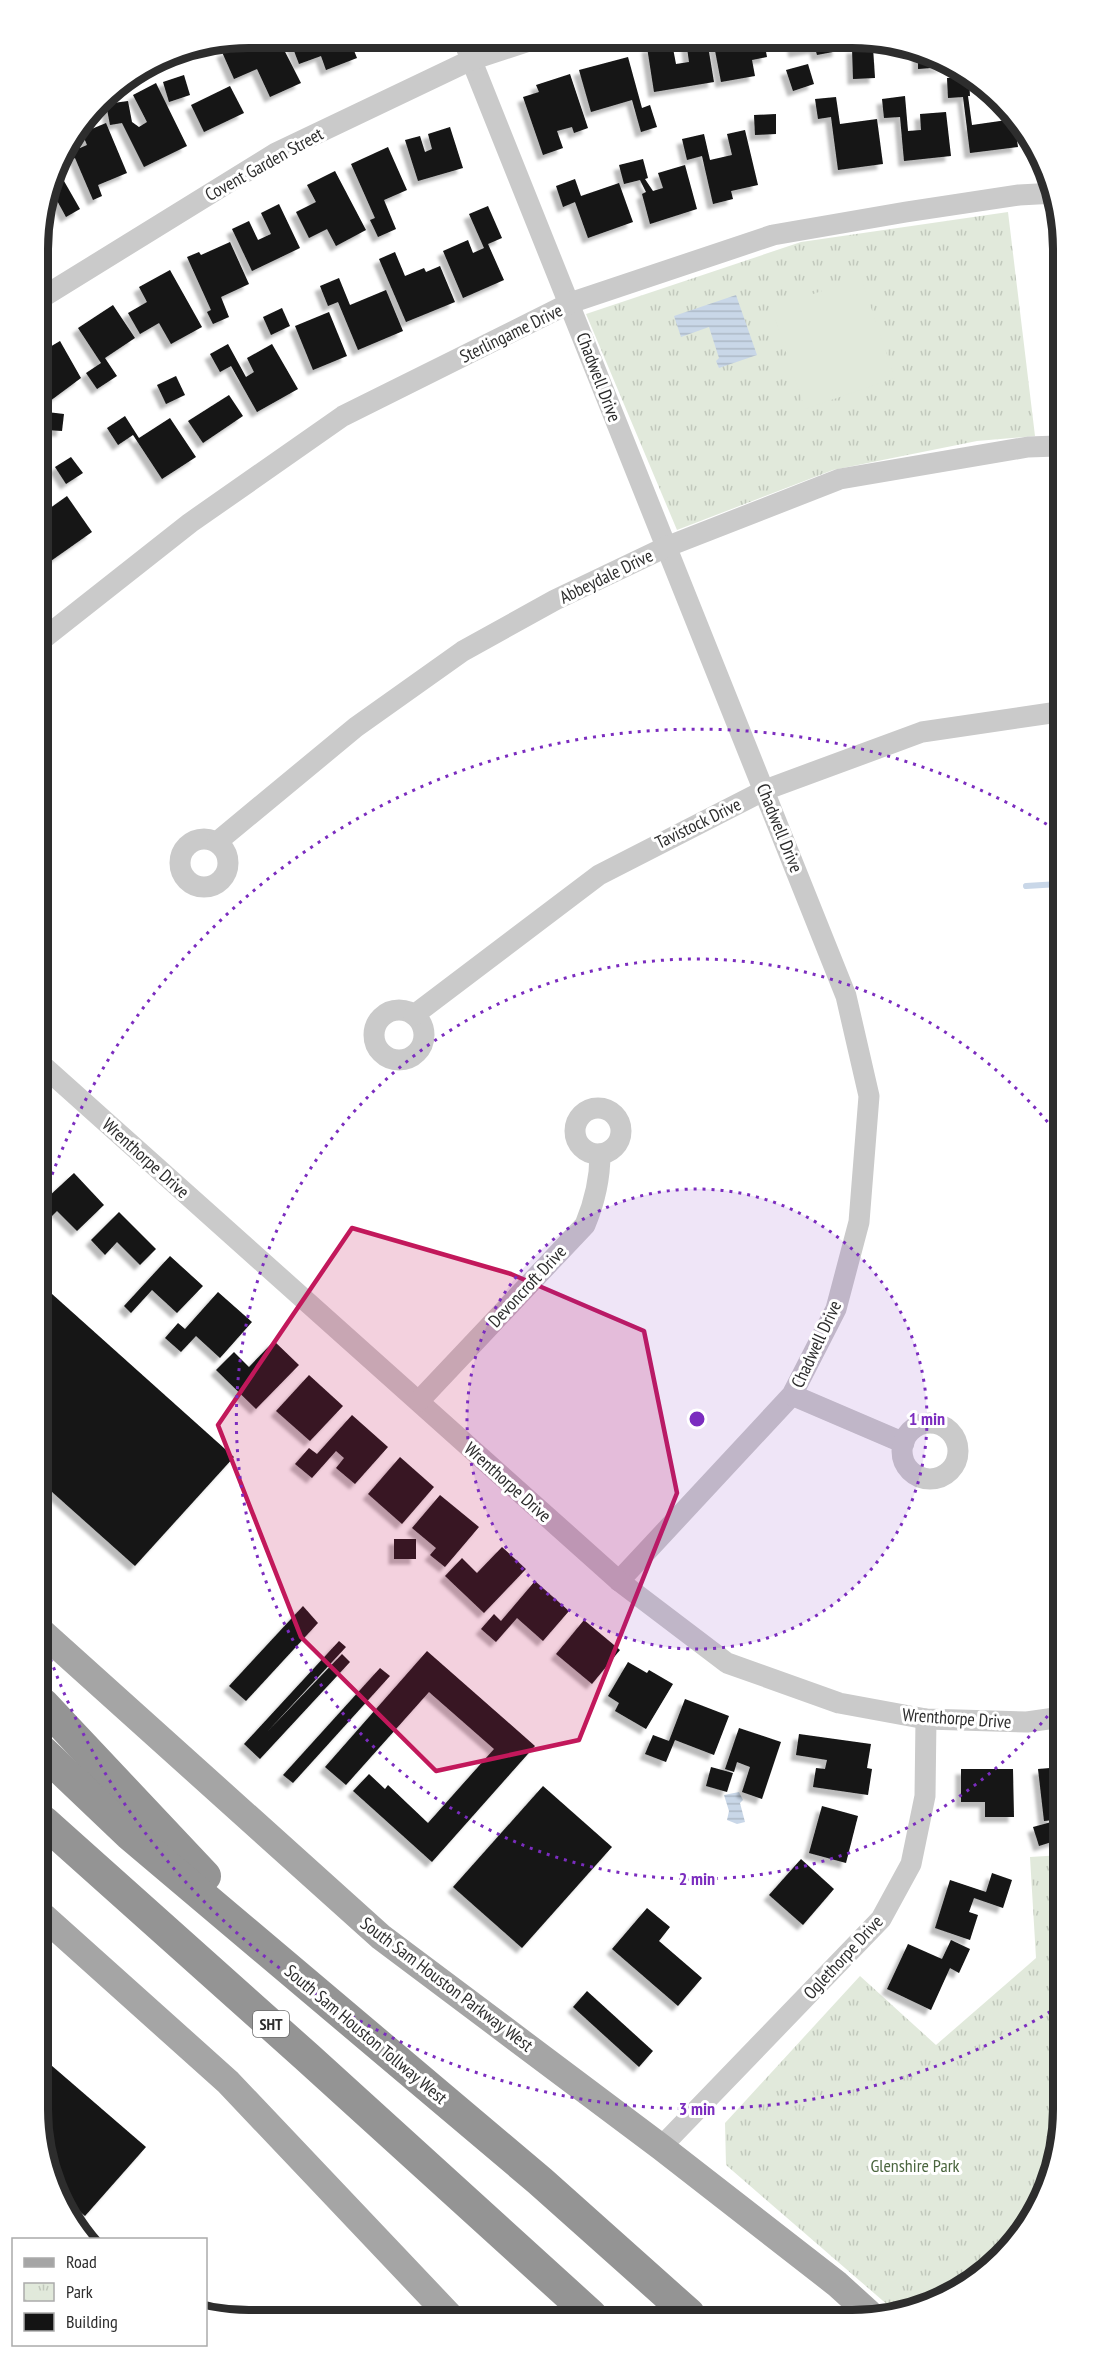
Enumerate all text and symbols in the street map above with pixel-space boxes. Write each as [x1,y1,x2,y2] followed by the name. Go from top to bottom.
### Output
[201,122,327,206] street label: Covent Garden Street
[456,298,566,368] street label: Sterlingame Drive
[571,329,627,425] street label: Chadwell Drive
[555,543,657,609] street label: Abbeydale Drive
[752,780,808,876] street label: Chadwell Drive
[651,792,745,854] street label: Tavistock Drive
[98,1113,194,1203] street label: Wrenthorpe Drive
[483,1240,571,1332] street label: Devoncroft Drive
[786,1297,846,1391] street label: Chadwell Drive
[909,1407,945,1430] text: 1 min
[687,1409,707,1429] centre of rings
[460,1437,556,1527] street label: Wrenthorpe Drive
[902,1703,1012,1733] street label: Wrenthorpe Drive
[679,1867,715,1890] text: 2 min
[798,1910,888,2004] street label: Oglethorpe Drive
[356,1912,538,2056] street label: South Sam Houston Parkway West
[280,1959,452,2109] street label: South Sam Houston Tollway West
[253,2011,289,2037] road number: SHT
[679,2097,715,2120] text: 3 min
[870,2154,960,2177] park label: Glenshire Park
[12,2238,207,2346] legend
[66,2250,97,2273] text: Road
[66,2280,93,2303] text: Park
[66,2310,118,2333] text: Building

